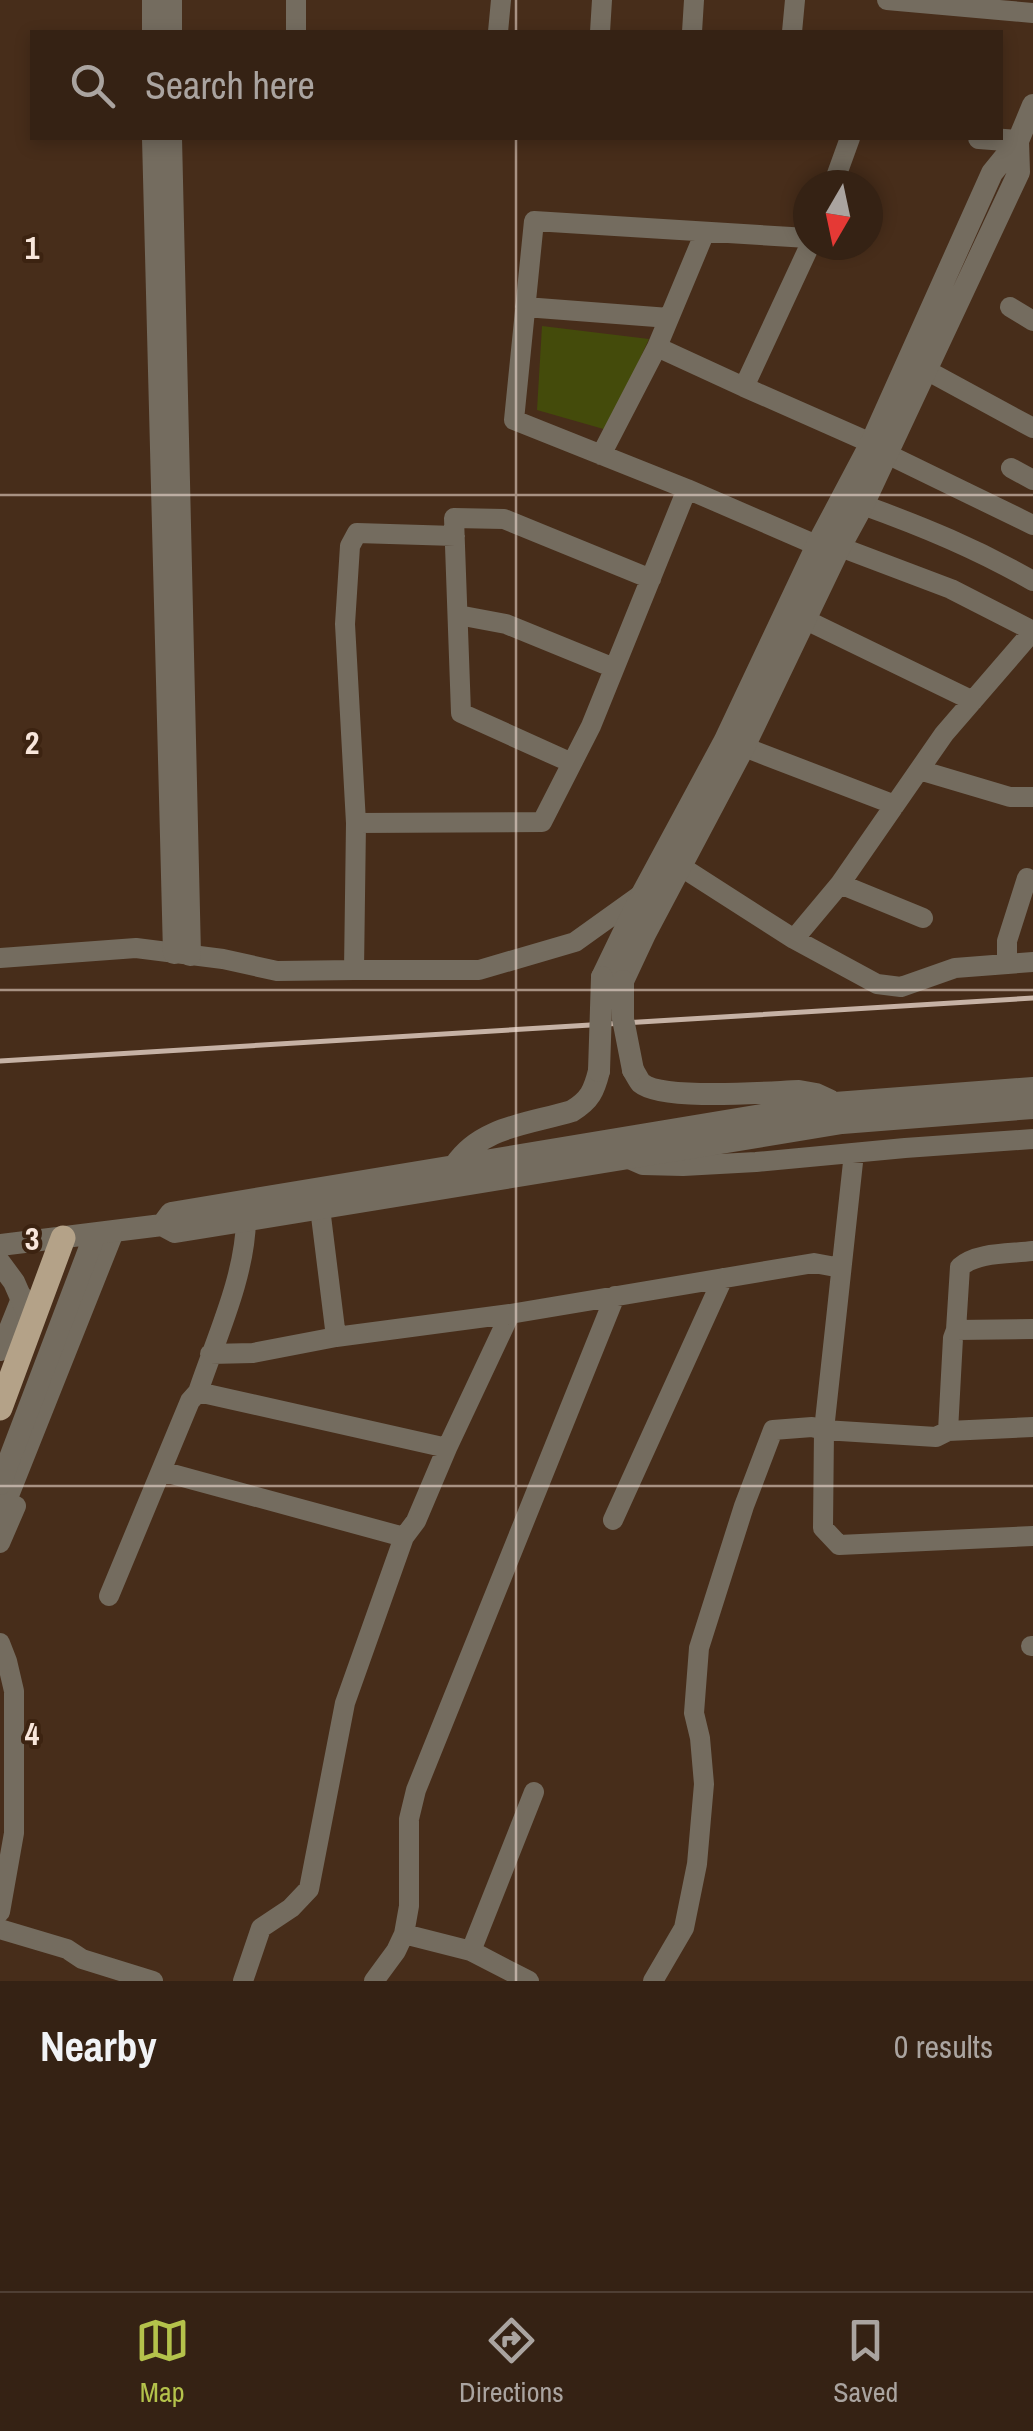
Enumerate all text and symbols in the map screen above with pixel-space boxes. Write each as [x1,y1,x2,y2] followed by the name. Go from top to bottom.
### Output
[30,30,1003,140] search box
[65,58,120,113] icon: search
[145,60,315,111] text: Search here
[793,170,883,260] north arrow
[25,226,40,269] text: 1
[25,721,39,764] text: 2
[25,1217,39,1260] text: 3
[25,1712,40,1755] text: 4
[40,2018,157,2074] text: Nearby
[894,2025,993,2068] text: 0 results
[135,2313,190,2411] tab: Map
[459,2313,564,2411] tab: Directions
[833,2313,898,2411] tab: Saved

